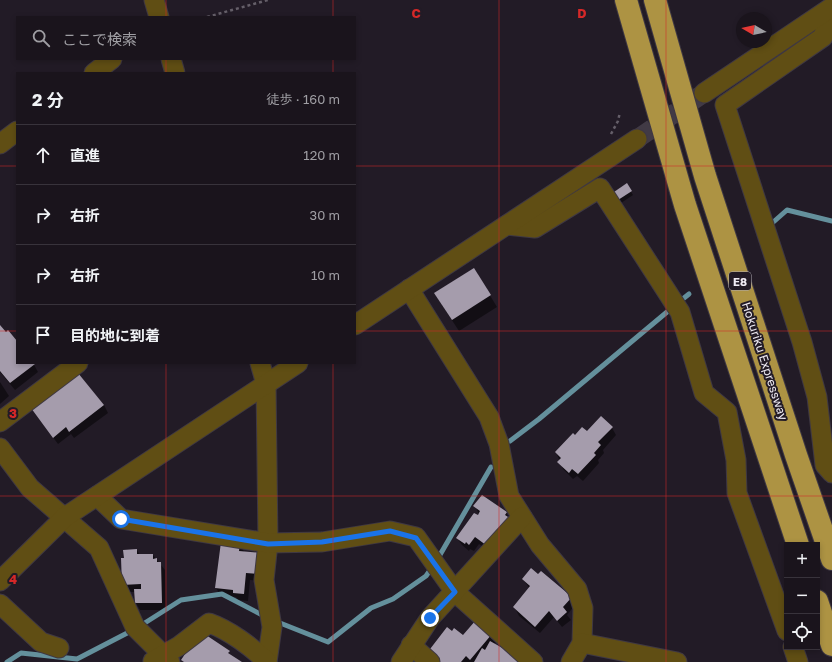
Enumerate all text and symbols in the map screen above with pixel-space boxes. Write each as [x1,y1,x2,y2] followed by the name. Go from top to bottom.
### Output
[411,5,421,21] text: C
[577,5,587,21] text: D
[736,12,772,48] north arrow
[16,16,356,60] search box
[30,27,52,49] icon: search
[62,30,137,48] text: ここで検索
[32,89,64,110] text: 2 分
[267,91,340,107] text: 徒歩 · 160 m
[32,144,54,166] icon: ahead
[70,146,100,164] text: 直進
[303,147,340,163] text: 120 m
[32,204,54,226] icon: right
[70,206,100,224] text: 右折
[310,207,340,223] text: 30 m
[32,264,54,286] icon: right
[70,266,100,284] text: 右折
[311,267,340,283] text: 10 m
[729,272,751,290] road number: E8
[739,300,791,422] street label: Hokuriku Expressway
[32,324,54,346] icon: arrive
[70,326,160,344] text: 目的地に到着
[9,405,17,421] text: 3
[112,510,130,528] route start
[784,542,820,650] map controls
[784,542,820,578] button: +
[9,571,17,587] text: 4
[784,578,820,614] button: −
[421,609,439,627] route end
[784,614,820,650] button: locate

